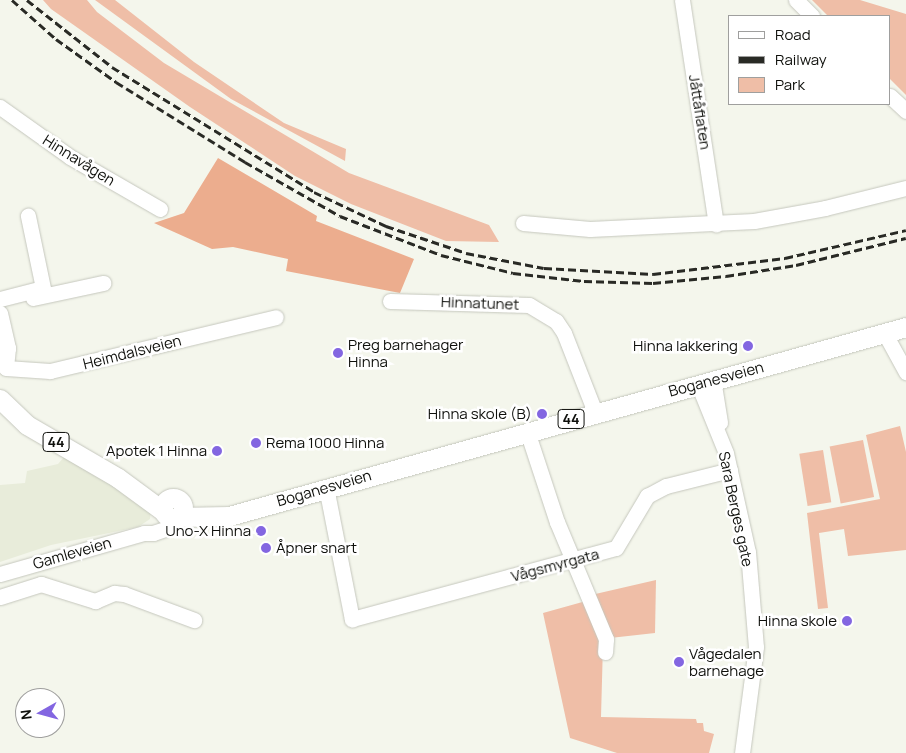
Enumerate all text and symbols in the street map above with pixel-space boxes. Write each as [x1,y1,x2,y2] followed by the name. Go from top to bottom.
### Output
[728,15,891,105] legend
[775,24,811,45] text: Road
[775,49,827,70] text: Railway
[685,73,715,151] street label: Jåttåflaten
[775,74,805,95] text: Park
[40,131,118,189] street label: Hinnavågen
[440,293,520,313] street label: Hinnatunet
[81,331,183,373] street label: Heimdalsveien
[348,335,464,370] place label: Preg barnehager Hinna
[633,337,738,355] place label: Hinna lakkering
[742,340,754,352] marker: Hinna lakkering
[332,347,344,359] marker: Preg barnehager Hinna
[667,358,765,400] street label: Boganesveien
[428,405,532,423] place label: Hinna skole (B)
[536,408,548,420] marker: Hinna skole (B)
[557,408,585,430] road number: 44
[42,431,70,454] road number: 44
[266,434,384,452] place label: Rema 1000 Hinna
[250,437,262,449] marker: Rema 1000 Hinna
[106,442,207,460] place label: Apotek 1 Hinna
[211,445,223,457] marker: Apotek 1 Hinna
[715,450,757,568] street label: Sara Berges gate
[275,466,373,510] street label: Boganesveien
[165,522,251,540] place label: Uno-X Hinna
[255,525,267,537] marker: Uno-X Hinna
[31,533,113,573] street label: Gamleveien
[276,539,357,557] place label: Åpner snart
[260,542,272,554] marker: Åpner snart
[509,545,601,585] street label: Vågsmyrgata
[758,612,837,630] place label: Hinna skole
[841,615,853,627] marker: Hinna skole
[689,644,764,679] place label: Vågedalen barnehage
[673,656,685,668] marker: Vågedalen barnehage
[15,688,65,738] north arrow
[16,709,36,721] text: N

